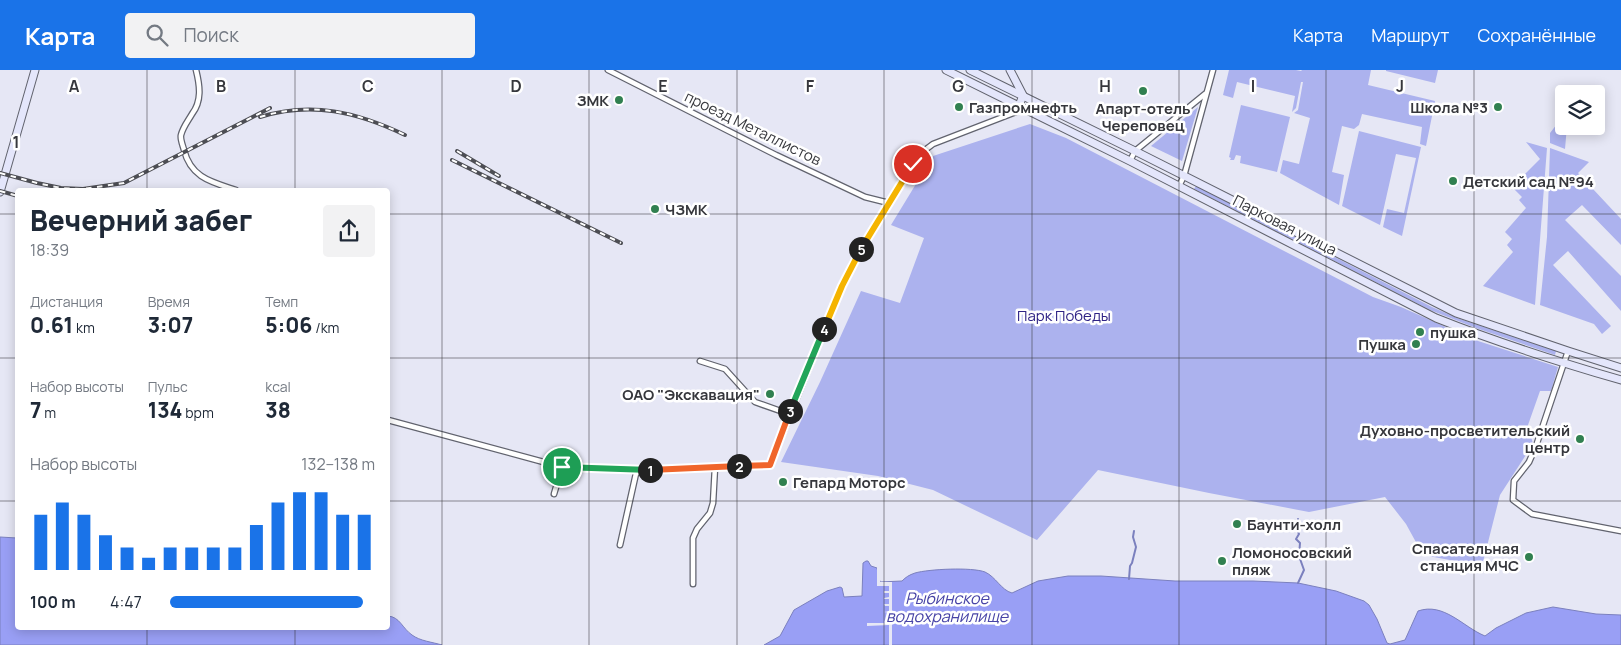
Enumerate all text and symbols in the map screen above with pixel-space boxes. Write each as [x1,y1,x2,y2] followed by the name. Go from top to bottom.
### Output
[125,13,475,58] search box
[25,19,95,52] text: Карта
[143,21,171,49] icon: search
[183,22,239,48] text: Поиск
[1293,23,1343,47] text: Карта
[1371,23,1449,47] text: Маршрут
[1477,23,1596,47] text: Сохранённые
[69,75,80,97] text: A
[216,75,226,97] text: B
[362,75,374,97] text: C
[510,75,522,97] text: D
[658,75,668,97] text: E
[806,75,815,97] text: F
[952,75,964,97] text: G
[1099,75,1111,97] text: H
[1251,75,1255,97] text: I
[1396,75,1404,97] text: J
[1137,85,1149,97] marker: Апарт-отель Череповец
[1555,85,1605,135] map controls
[1555,85,1605,135] button: layers
[681,86,825,170] street label: проезд Металлистов
[577,90,609,111] place label: ЗМК
[613,94,625,106] marker: ЗМК
[969,97,1077,118] place label: Газпромнефть
[1410,97,1488,118] place label: Школа №3
[1095,98,1191,136] place label: Апарт-отель Череповец
[953,101,965,113] marker: Газпромнефть
[1492,101,1504,113] marker: Школа №3
[12,131,20,153] text: 1
[892,143,934,185] pin
[899,150,927,178] icon: check
[1463,171,1594,192] place label: Детский сад №94
[1447,175,1459,187] marker: Детский сад №94
[1230,190,1340,260] street label: Парковая улица
[665,199,708,220] place label: ЧЗМК
[30,201,252,239] text: Вечерний забег
[649,203,661,215] marker: ЧЗМК
[323,205,375,257] button: share
[848,236,874,262] pin: 5
[30,239,69,261] text: 18:39
[857,240,866,259] text: 5
[30,292,103,311] text: Дистанция
[148,292,190,311] text: Время
[265,292,298,311] text: Темп
[1017,305,1111,326] park label: Парк Победы
[30,311,73,339] text: 0.61
[148,311,193,339] text: 3:07
[265,311,312,339] text: 5:06
[812,316,836,342] pin: 4
[73,318,95,337] text: km
[312,318,339,337] text: /km
[820,320,829,339] text: 4
[1430,322,1476,343] place label: пушка
[1414,326,1426,338] marker: пушка
[1358,334,1406,355] place label: Пушка
[1410,338,1422,350] marker: Пушка
[30,377,124,396] text: Набор высоты
[148,377,188,396] text: Пульс
[265,377,291,396] text: kcal
[622,384,760,405] place label: ОАО "Экскавация"
[764,388,776,400] marker: ОАО "Экскавация"
[30,396,41,424] text: 7
[148,396,183,424] text: 134
[265,396,291,424] text: 38
[778,398,802,424] pin: 3
[786,402,795,421] text: 3
[41,403,56,422] text: m
[183,403,214,422] text: bpm
[1360,420,1570,458] place label: Духовно-просветительский центр
[1574,433,1586,445] marker: Духовно-просветительский центр
[541,446,583,488] pin
[30,453,137,475] text: Набор высоты
[301,453,375,475] text: 132–138 m
[548,453,576,481] icon: arrive
[726,454,752,478] pin: 2
[735,457,744,476] text: 2
[638,458,662,482] pin: 1
[647,461,654,480] text: 1
[793,472,906,493] place label: Гепард Моторс
[777,476,789,488] marker: Гепард Моторс
[1247,514,1341,535] place label: Баунти-холл
[1231,518,1243,530] marker: Баунти-холл
[1412,538,1519,576] place label: Спасательная станция МЧС
[1232,542,1352,580] place label: Ломоносовский пляж
[1523,551,1535,563] marker: Спасательная станция МЧС
[1216,555,1228,567] marker: Ломоносовский пляж
[886,587,1010,627] water label: Рыбинское водохранилище
[30,591,76,613] text: 100 m
[110,591,142,613] text: 4:47

